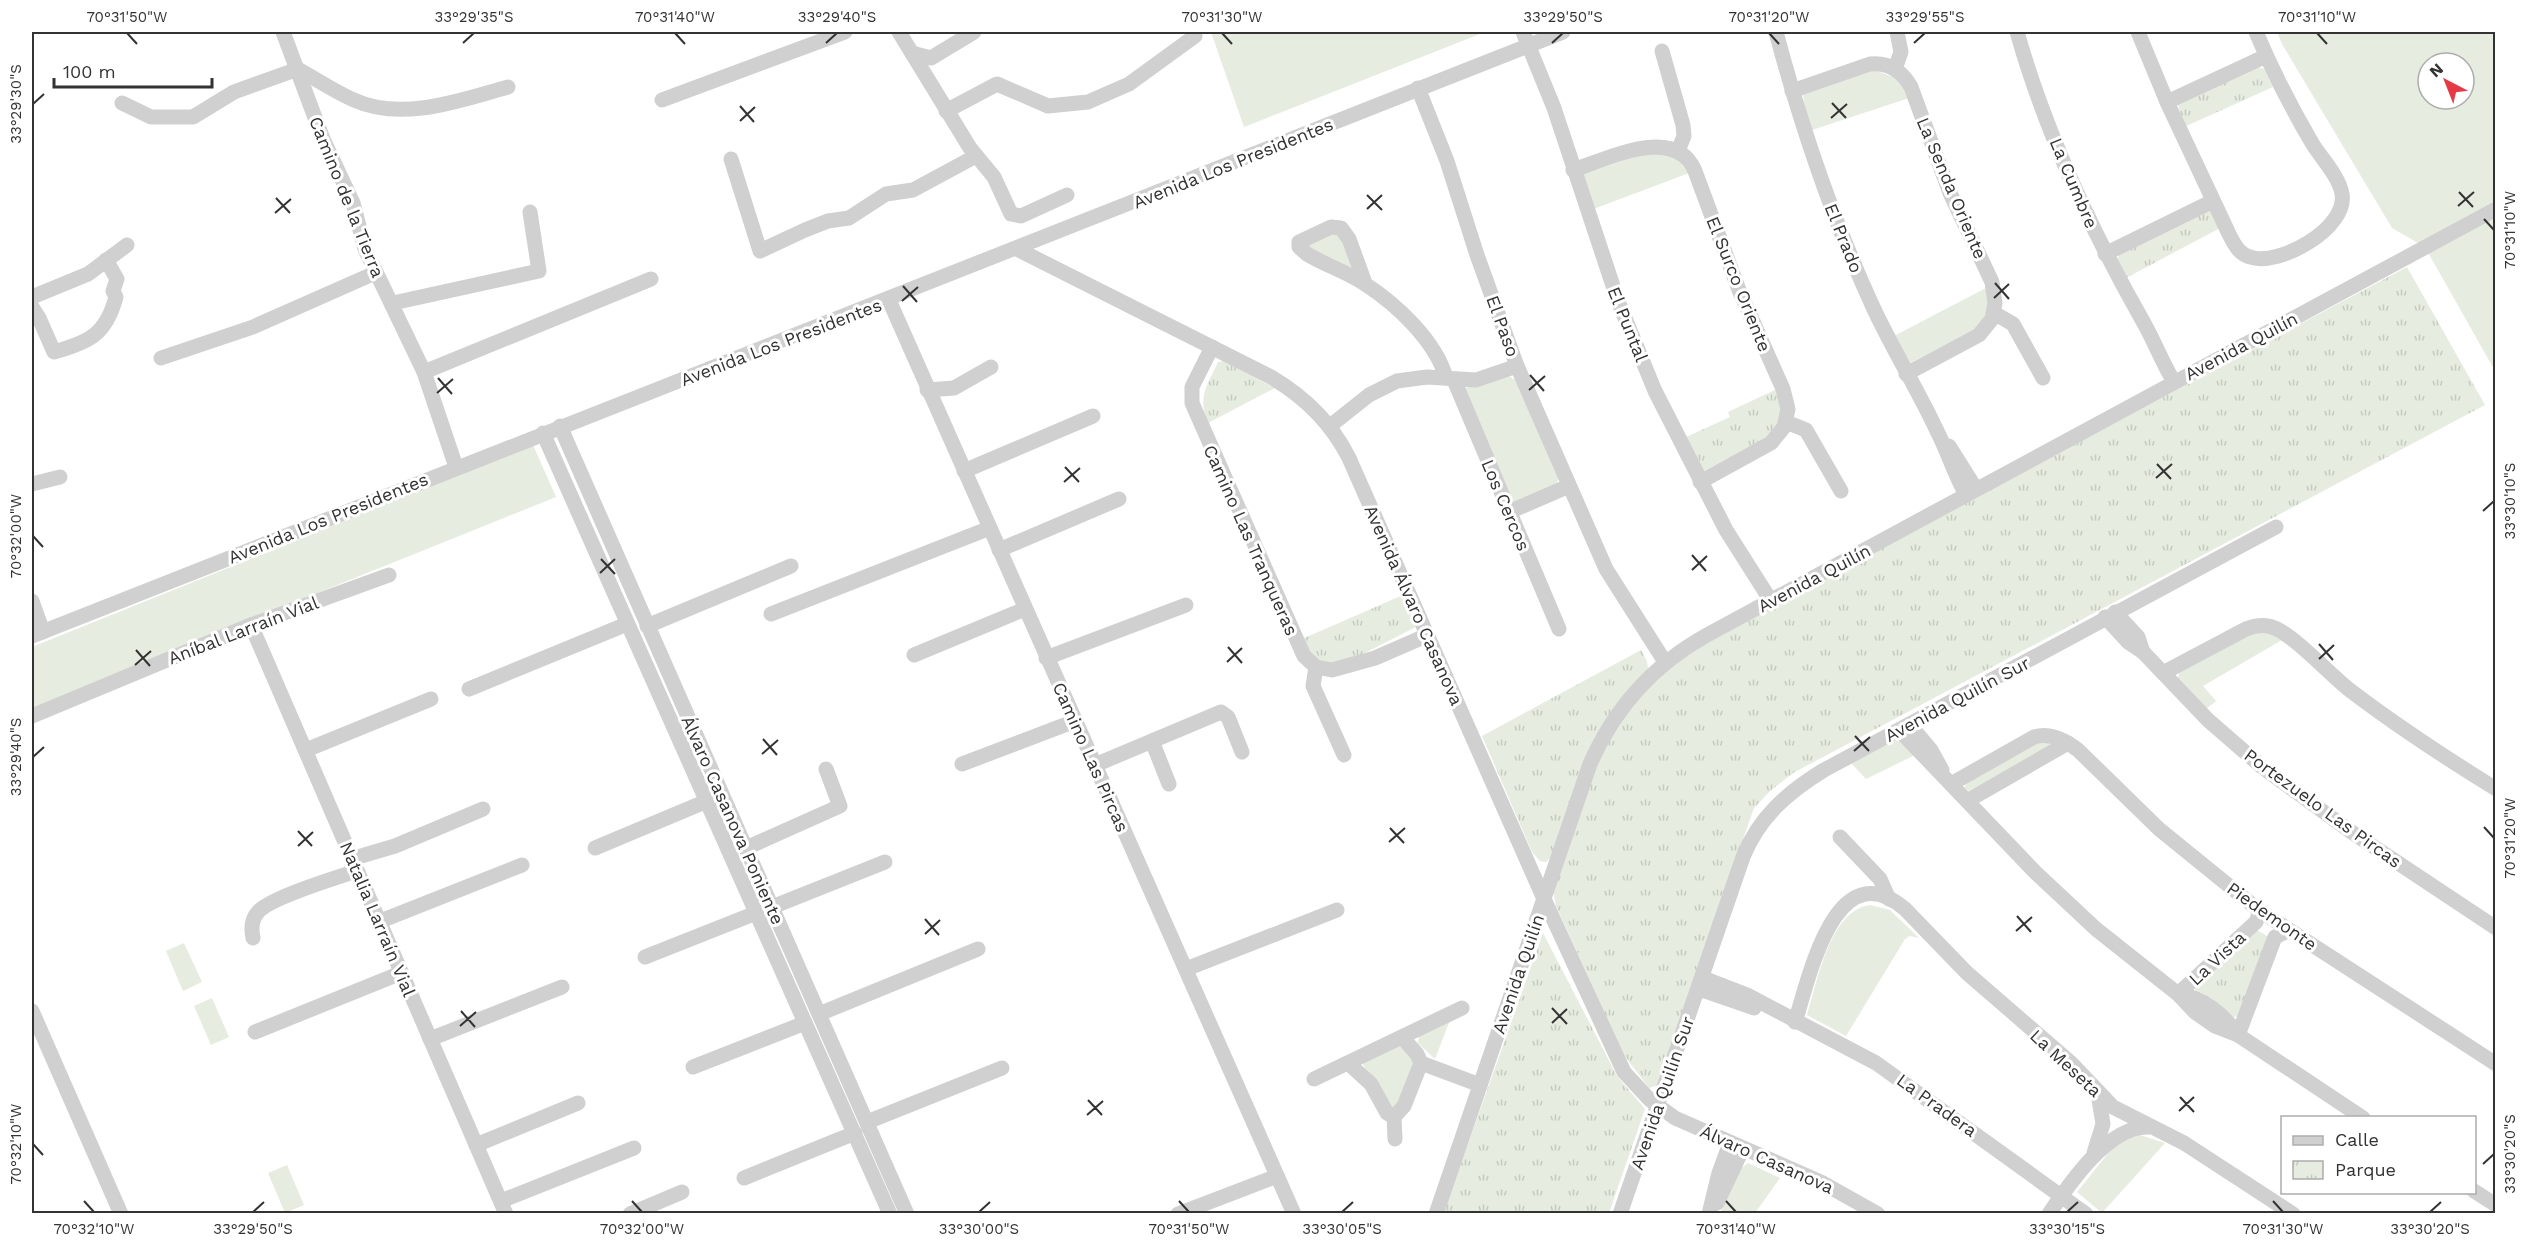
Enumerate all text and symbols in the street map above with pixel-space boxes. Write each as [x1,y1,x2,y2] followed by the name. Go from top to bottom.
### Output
[87,8,167,26] text: 70°31'50"W
[434,8,514,26] text: 33°29'35"S
[635,8,715,26] text: 70°31'40"W
[798,8,876,26] text: 33°29'40"S
[1182,8,1263,26] text: 70°31'30"W
[1523,8,1603,26] text: 33°29'50"S
[1729,8,1810,26] text: 70°31'20"W
[1885,8,1965,26] text: 33°29'55"S
[2278,8,2356,26] text: 70°31'10"W
[54,51,212,89] scale bar
[2416,51,2476,111] north arrow
[2426,59,2447,81] text: N
[63,61,116,82] text: 100 m
[7,64,25,144] text: 33°29'30"S
[305,113,389,281] street label: Camino de la Tierra
[1130,113,1336,213] street label: Avenida Los Presidentes
[1913,114,1991,262] street label: La Senda Oriente
[2046,135,2102,231] street label: La Cumbre
[2501,191,2519,269] text: 70°31'10"W
[1821,200,1867,276] street label: El Prado
[1702,213,1776,355] street label: El Surco Oriente
[1603,284,1653,365] street label: El Puntal
[1482,292,1524,360] street label: El Paso
[677,294,885,390] street label: Avenida Los Presidentes
[2181,307,2301,385] street label: Avenida Quilín
[1199,442,1303,638] street label: Camino Las Tranqueras
[1477,456,1535,554] street label: Los Cercos
[2501,463,2519,539] text: 33°30'10"S
[225,468,431,568] street label: Avenida Los Presidentes
[7,494,25,578] text: 70°32'00"W
[1360,501,1468,709] street label: Avenida Álvaro Casanova
[1754,539,1874,617] street label: Avenida Quilín
[165,591,322,668] street label: Aníbal Larraín Vial
[1881,652,2033,746] street label: Avenida Quilín Sur
[1049,679,1133,835] street label: Camino Las Pircas
[677,712,789,928] street label: Álvaro Casanova Poniente
[7,718,25,796] text: 33°29'40"S
[2240,744,2406,872] street label: Portezuelo Las Pircas
[2501,798,2519,879] text: 70°31'20"W
[336,838,420,1000] street label: Natalia Larraín Vial
[2223,877,2321,955] street label: Piedemonte
[1488,912,1548,1036] street label: Avenida Quilín
[2184,927,2250,989] street label: La Vista
[1626,1013,1698,1173] street label: Avenida Quilín Sur
[2026,1025,2106,1101] street label: La Meseta
[1893,1069,1981,1141] street label: La Pradera
[7,1104,25,1185] text: 70°32'10"W
[2501,1114,2519,1194] text: 33°30'20"S
[2281,1116,2476,1194] legend
[1697,1120,1837,1198] street label: Álvaro Casanova
[2335,1129,2379,1150] text: Calle
[2335,1159,2396,1180] text: Parque
[54,1220,135,1238] text: 70°32'10"W
[213,1220,293,1238] text: 33°29'50"S
[600,1220,684,1238] text: 70°32'00"W
[939,1220,1019,1238] text: 33°30'00"S
[1149,1220,1229,1238] text: 70°31'50"W
[1302,1220,1382,1238] text: 33°30'05"S
[1696,1220,1776,1238] text: 70°31'40"W
[2029,1220,2105,1238] text: 33°30'15"S
[2243,1220,2324,1238] text: 70°31'30"W
[2390,1220,2470,1238] text: 33°30'20"S

